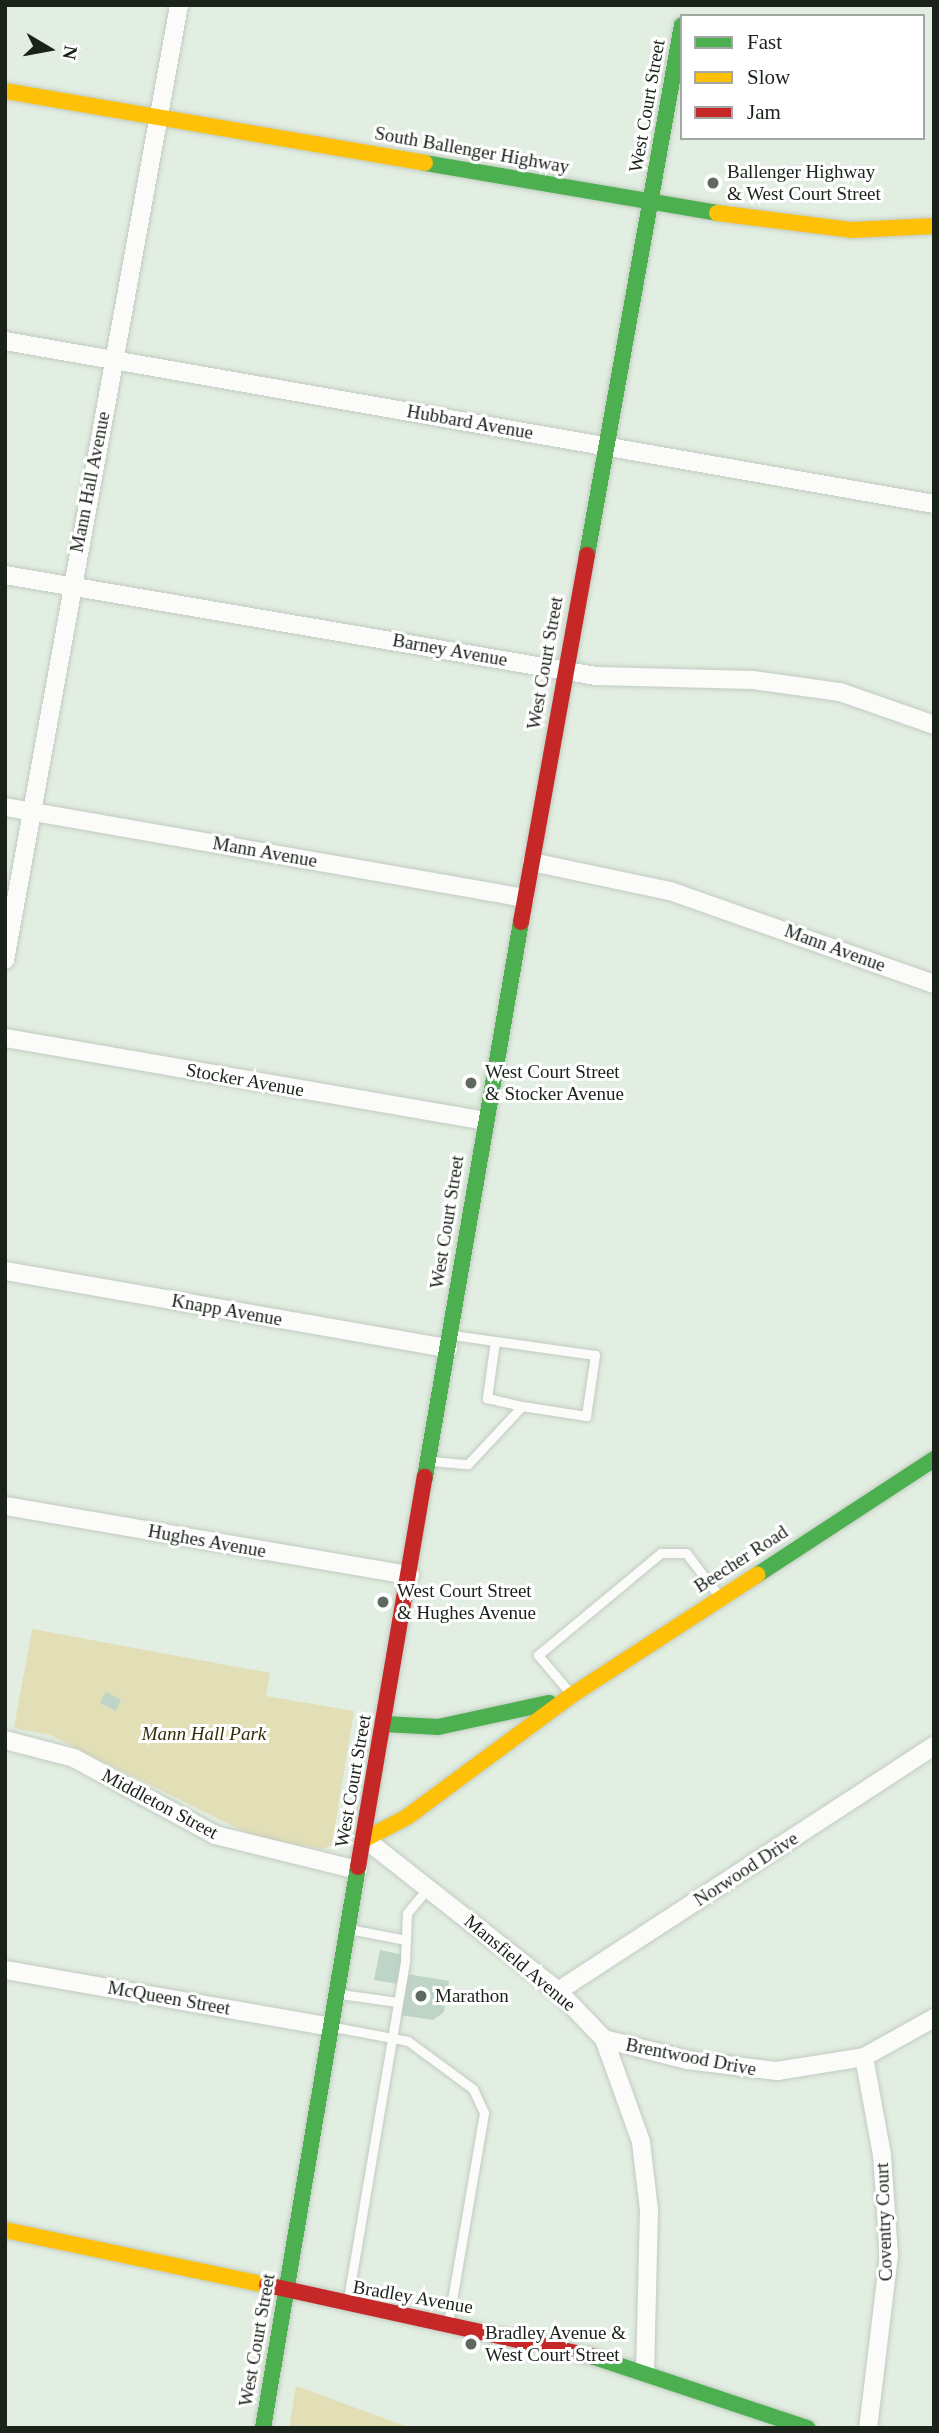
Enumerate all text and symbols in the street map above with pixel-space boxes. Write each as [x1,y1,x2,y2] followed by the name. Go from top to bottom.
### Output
[14,14,84,84] north arrow
[680,14,925,140] legend
[747,30,782,54] text: Fast
[624,38,670,174] street label: West Court Street
[59,44,82,61] text: N
[747,65,790,89] text: Slow
[747,100,781,124] text: Jam
[373,122,571,178] street label: South Ballenger Highway
[727,161,881,205] place label: Ballenger Highway & West Court Street
[705,175,721,191] marker: Ballenger Highway & West Court Street
[405,400,535,444] street label: Hubbard Avenue
[65,409,115,555] street label: Mann Hall Avenue
[522,595,568,731] street label: West Court Street
[390,629,510,671] street label: Barney Avenue
[210,832,320,872] street label: Mann Avenue
[781,919,889,977] street label: Mann Avenue
[184,1058,306,1102] street label: Stocker Avenue
[485,1061,625,1105] place label: West Court Street & Stocker Avenue
[463,1075,479,1091] marker: West Court Street & Stocker Avenue
[425,1154,469,1290] street label: West Court Street
[169,1289,285,1331] street label: Knapp Avenue
[146,1519,268,1563] street label: Hughes Avenue
[690,1520,792,1598] street label: Beecher Road
[397,1580,537,1624] place label: West Court Street & Hughes Avenue
[375,1594,391,1610] marker: West Court Street & Hughes Avenue
[330,1713,376,1849] street label: West Court Street
[142,1723,266,1745] park label: Mann Hall Park
[98,1764,222,1844] street label: Middleton Street
[690,1827,802,1911] street label: Norwood Drive
[459,1909,581,2017] street label: Mansfield Avenue
[106,1976,232,2020] street label: McQueen Street
[435,1985,509,2007] place label: Marathon
[413,1988,429,2004] marker: Marathon
[624,2033,758,2081] street label: Brentwood Drive
[871,2162,897,2282] street label: Coventry Court
[234,2272,280,2408] street label: West Court Street
[351,2275,475,2319] street label: Bradley Avenue
[485,2322,627,2366] place label: Bradley Avenue & West Court Street
[463,2336,479,2352] marker: Bradley Avenue & West Court Street

